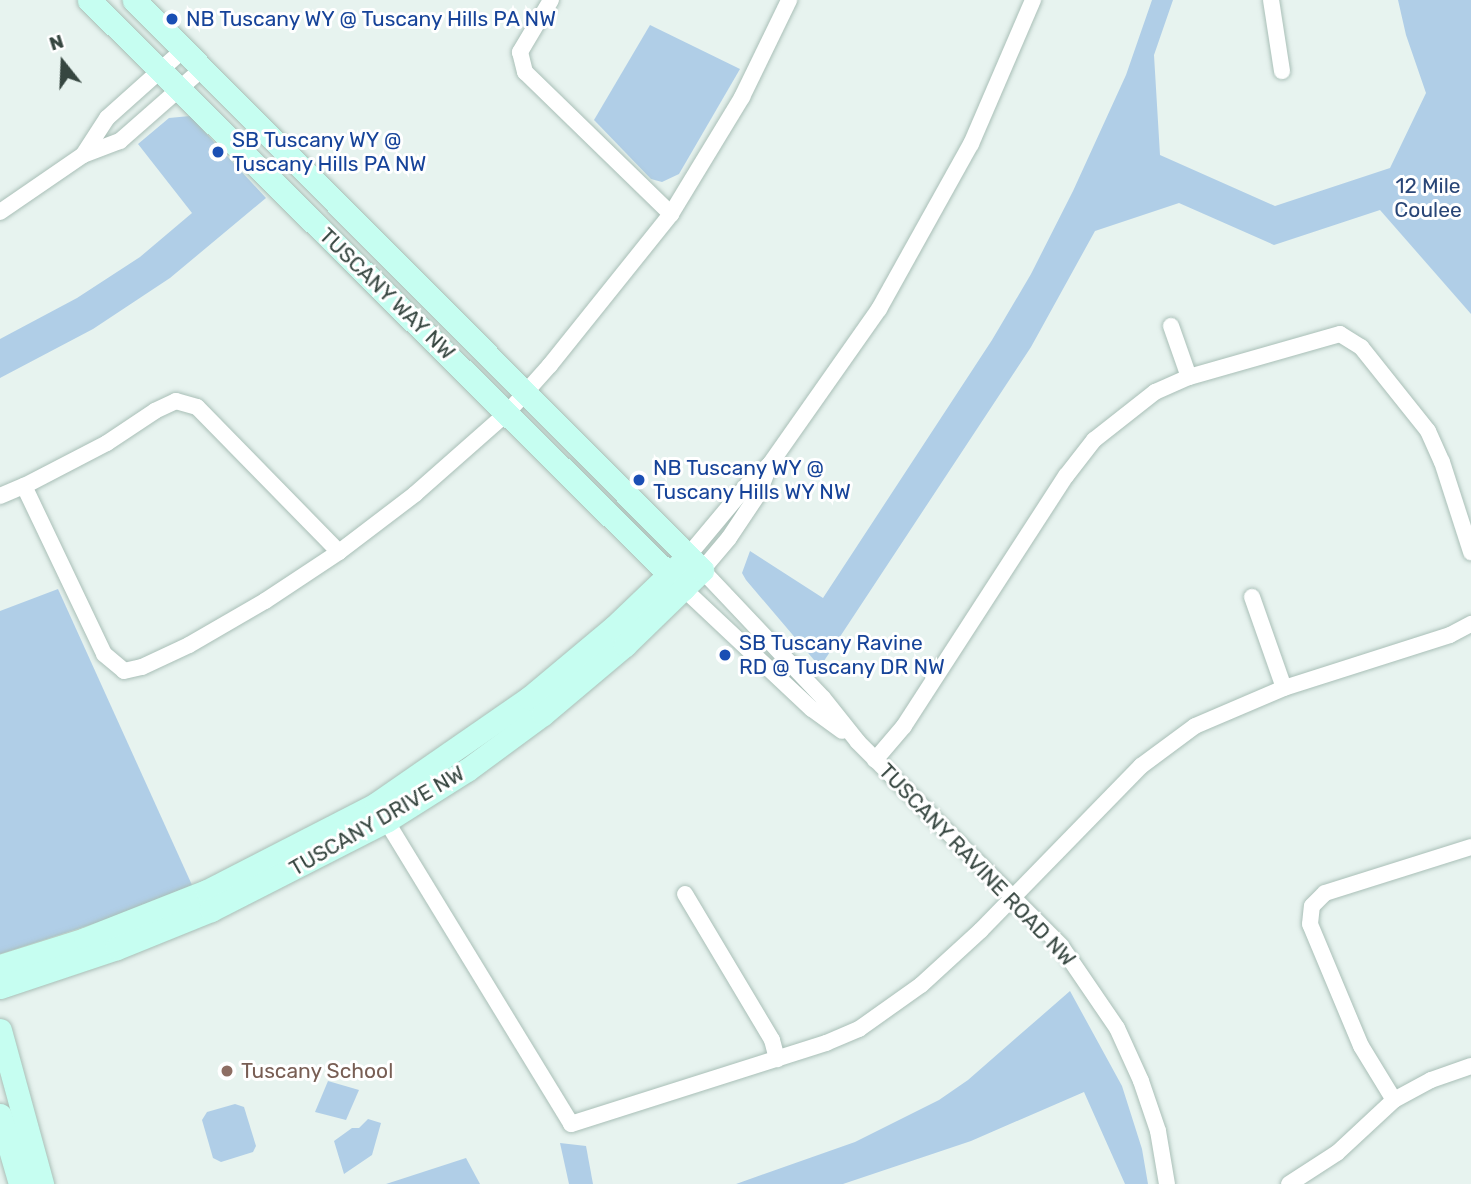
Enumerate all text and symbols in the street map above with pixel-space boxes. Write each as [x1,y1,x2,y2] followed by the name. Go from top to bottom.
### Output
[186,6,560,32] place label: NB Tuscany WY @ Tuscany Hills PA NW
[164,11,180,27] marker: NB Tuscany WY @ Tuscany Hills PA NW
[28,28,98,98] north arrow
[46,30,66,56] text: N
[232,127,428,177] place label: SB Tuscany WY @ Tuscany Hills PA NW
[210,144,226,160] marker: SB Tuscany WY @ Tuscany Hills PA NW
[1394,173,1462,223] park label: 12 Mile Coulee
[313,222,461,366] street label: TUSCANY WAY NW
[653,455,852,505] place label: NB Tuscany WY @ Tuscany Hills WY NW
[631,472,647,488] marker: NB Tuscany WY @ Tuscany Hills WY NW
[739,630,946,680] place label: SB Tuscany Ravine RD @ Tuscany DR NW
[717,647,733,663] marker: SB Tuscany Ravine RD @ Tuscany DR NW
[873,758,1081,972] street label: TUSCANY RAVINE ROAD NW
[285,761,469,881] street label: TUSCANY DRIVE NW
[241,1058,394,1084] place label: Tuscany School
[219,1063,235,1079] marker: Tuscany School

